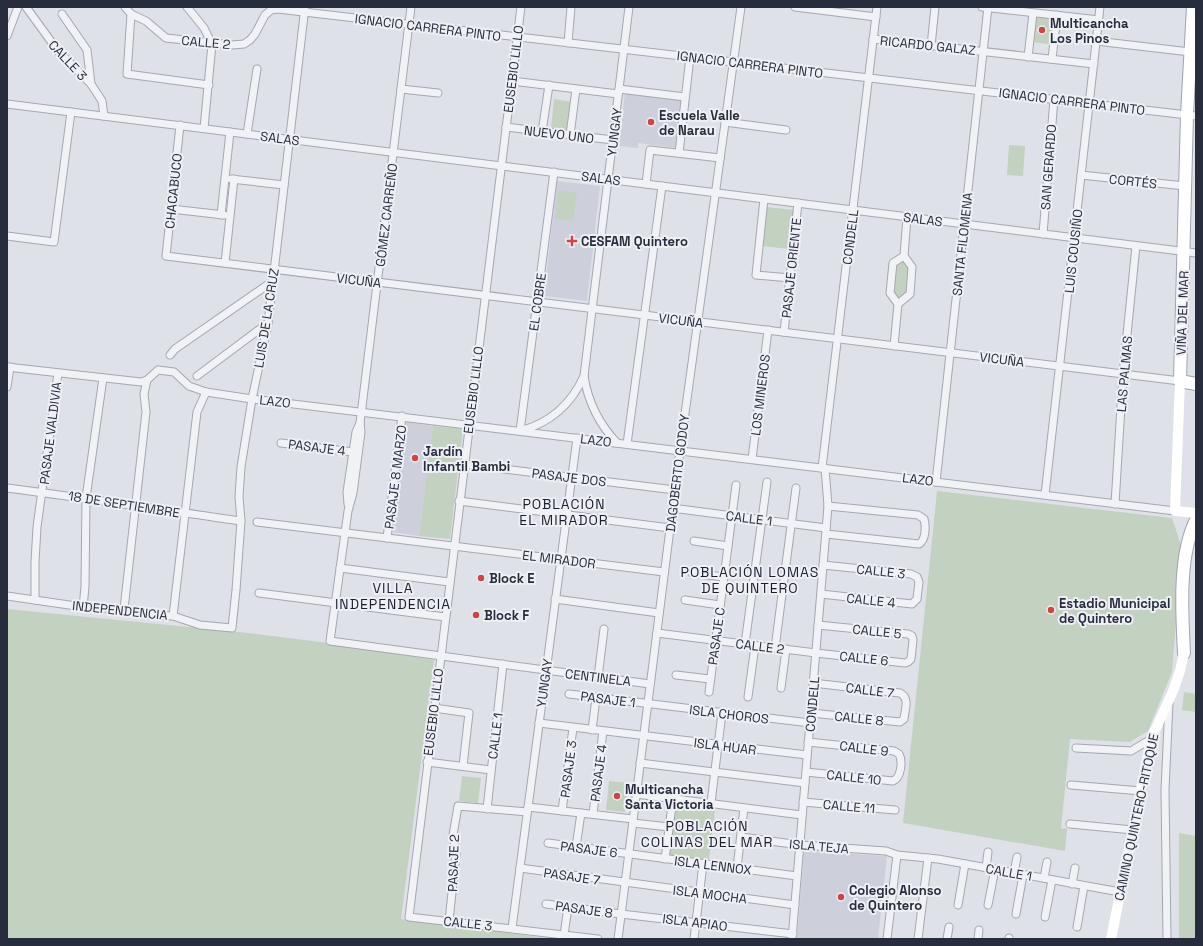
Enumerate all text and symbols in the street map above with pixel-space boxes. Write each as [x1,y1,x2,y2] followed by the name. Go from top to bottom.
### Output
[354,10,502,45] street label: IGNACIO CARRERA PINTO
[1050,15,1129,47] place label: Multicancha Los Pinos
[500,24,527,114] street label: EUSEBIO LILLO
[1037,25,1047,35] marker: Multicancha Los Pinos
[181,32,231,53] street label: CALLE 2
[879,32,977,59] street label: RICARDO GALAZ
[45,37,91,84] street label: CALLE 3
[676,47,824,82] street label: IGNACIO CARRERA PINTO
[998,84,1146,119] street label: IGNACIO CARRERA PINTO
[603,107,626,157] street label: YUNGAY
[659,107,740,139] place label: Escuela Valle de Narau
[646,117,656,127] marker: Escuela Valle de Narau
[523,122,595,147] street label: NUEVO UNO
[1037,124,1060,210] street label: SAN GERARDO
[259,128,301,149] street label: SALAS
[161,153,186,230] street label: CHACABUCO
[372,162,401,268] street label: GÓMEZ CARREÑO
[580,168,622,189] street label: SALAS
[1108,171,1158,192] street label: CORTÉS
[949,191,976,297] street label: SANTA FILOMENA
[839,208,862,266] street label: CONDELL
[1061,208,1086,294] street label: LUIS COUSIÑO
[902,209,944,230] street label: SALAS
[778,217,805,319] street label: PASAJE ORIENTE
[581,233,688,250] place label: CESFAM Quintero
[566,235,578,247] marker: CESFAM Quintero
[250,267,283,369] street label: LUIS DE LA CRUZ
[336,269,382,292] street label: VICUÑA
[1173,270,1192,356] street label: VIÑA DEL MAR
[525,272,550,332] street label: EL COBRE
[658,309,704,332] street label: VICUÑA
[1113,335,1136,413] street label: LAS PALMAS
[460,345,487,435] street label: EUSEBIO LILLO
[979,348,1025,371] street label: VICUÑA
[747,353,774,437] street label: LOS MINEROS
[36,381,65,485] street label: PASAJE VALDIVIA
[258,391,291,412] street label: LAZO
[662,413,693,533] street label: DAGOBERTO GODOY
[381,424,410,530] street label: PASAJE 8 MARZO
[579,430,613,451] street label: LAZO
[287,436,347,459] street label: PASAJE 4
[423,443,510,475] place label: Jardín Infantil Bambi
[410,453,420,463] marker: Jardín Infantil Bambi
[531,464,607,491] street label: PASAJE DOS
[901,469,935,490] street label: LAZO
[67,487,181,522] street label: 18 DE SEPTIEMBRE
[519,495,609,529] district label: POBLACIÓN EL MIRADOR
[725,507,773,530] street label: CALLE 1
[521,547,597,572] street label: EL MIRADOR
[856,560,906,583] street label: CALLE 3
[681,563,819,597] district label: POBLACIÓN LOMAS DE QUINTERO
[489,570,535,587] place label: Block E
[476,573,486,583] marker: Block E
[335,579,451,613] district label: VILLA INDEPENDENCIA
[845,589,896,612] street label: CALLE 4
[1059,595,1171,627] place label: Estadio Municipal de Quintero
[71,597,168,624] street label: INDEPENDENCIA
[1046,605,1056,615] marker: Estadio Municipal de Quintero
[704,606,729,666] street label: PASAJE C
[484,607,529,624] place label: Block F
[471,610,481,620] marker: Block F
[852,620,902,643] street label: CALLE 5
[735,635,786,658] street label: CALLE 2
[839,647,889,670] street label: CALLE 6
[533,658,556,708] street label: YUNGAY
[564,665,632,690] street label: CENTINELA
[420,667,447,757] street label: EUSEBIO LILLO
[802,676,823,733] street label: CONDELL
[845,679,895,702] street label: CALLE 7
[580,688,636,711] street label: PASAJE 1
[688,701,770,728] street label: ISLA CHOROS
[833,707,884,730] street label: CALLE 8
[484,712,507,760] street label: CALLE 1
[1110,732,1163,902] street label: CAMINO QUINTERO-RITOQUE
[693,734,757,759] street label: ISLA HUAR
[838,737,889,760] street label: CALLE 9
[557,739,580,799] street label: PASAJE 3
[587,743,610,803] street label: PASAJE 4
[826,766,882,789] street label: CALLE 10
[625,781,714,813] place label: Multicancha Santa Victoria
[612,791,622,801] marker: Multicancha Santa Victoria
[822,796,876,817] street label: CALLE 11
[641,817,773,851] district label: POBLACIÓN COLINAS DEL MAR
[444,834,463,892] street label: PASAJE 2
[788,835,849,858] street label: ISLA TEJA
[559,838,619,861] street label: PASAJE 6
[673,852,753,879] street label: ISLA LENNOX
[984,860,1033,885] street label: CALLE 1
[542,864,601,889] street label: PASAJE 7
[672,882,748,907] street label: ISLA MOCHA
[849,882,942,914] place label: Colegio Alonso de Quintero
[836,892,846,902] marker: Colegio Alonso de Quintero
[554,897,614,922] street label: PASAJE 8
[661,910,728,935] street label: ISLA APIAO
[443,912,493,935] street label: CALLE 3

